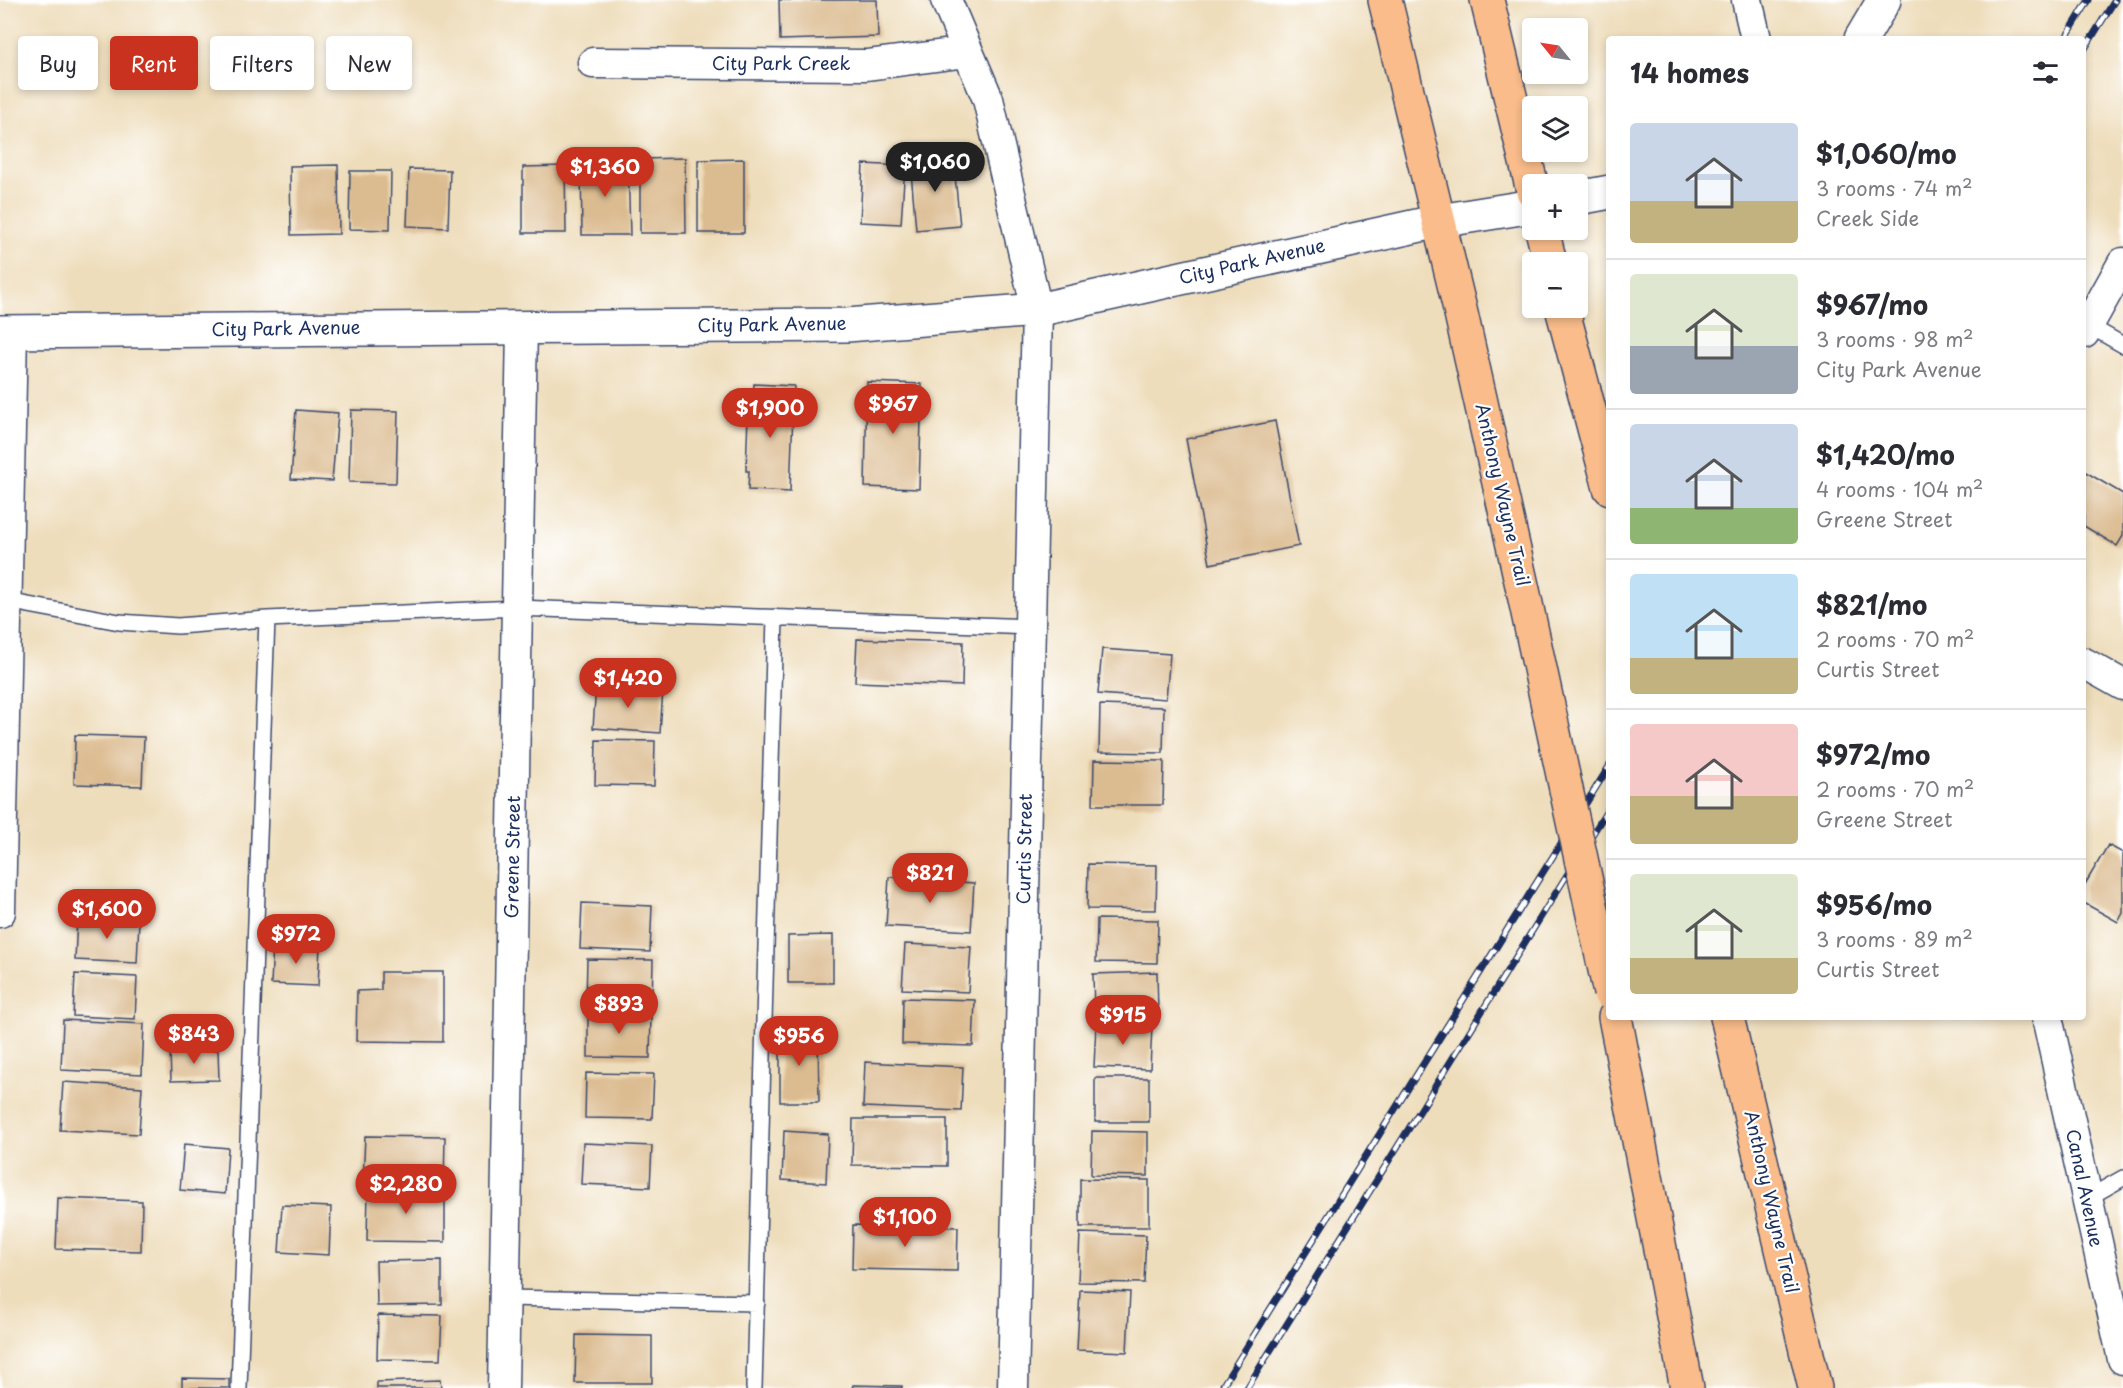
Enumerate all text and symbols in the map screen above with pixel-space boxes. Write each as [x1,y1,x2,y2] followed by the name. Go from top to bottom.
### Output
[1522,18,1588,84] north arrow
[1522,18,1588,318] map controls
[18,36,98,90] chip: Buy
[110,36,198,90] chip: Rent
[210,36,314,90] chip: Filters
[326,36,412,90] chip: New
[712,49,850,76] street label: City Park Creek
[1630,53,1749,92] text: 14 homes
[2029,56,2062,89] icon: filters
[1522,96,1588,162] button: layers
[1816,134,1956,173] text: $1,060/mo
[886,142,984,193] pin: $1,060
[900,146,970,176] text: $1,060
[556,147,654,198] pin: $1,360
[1678,147,1750,219] icon: home
[570,151,640,181] text: $1,360
[1816,173,1973,203] text: 3 rooms · 74 m²
[1522,174,1588,240] button: +
[1816,203,1919,233] text: Creek Side
[1176,231,1328,290] street label: City Park Avenue
[1522,252,1588,318] button: −
[1816,285,1928,324] text: $967/mo
[1678,298,1750,370] icon: home
[697,309,847,338] street label: City Park Avenue
[211,313,361,342] street label: City Park Avenue
[1816,324,1974,354] text: 3 rooms · 98 m²
[1816,354,1982,384] text: City Park Avenue
[857,384,929,435] pin: $967
[721,388,819,439] pin: $1,900
[868,388,918,418] text: $967
[736,392,804,422] text: $1,900
[1469,401,1538,589] street label: Anthony Wayne Trail
[1816,435,1955,474] text: $1,420/mo
[1678,448,1750,520] icon: home
[1816,474,1983,504] text: 4 rooms · 104 m²
[1816,504,1952,534] text: Greene Street
[1816,585,1927,624] text: $821/mo
[1678,598,1750,670] icon: home
[1816,624,1974,654] text: 2 rooms · 70 m²
[1816,654,1939,684] text: Curtis Street
[579,658,677,709] pin: $1,420
[593,662,663,692] text: $1,420
[1816,735,1930,774] text: $972/mo
[1678,748,1750,820] icon: home
[1816,774,1974,804] text: 2 rooms · 70 m²
[1009,793,1038,905] street label: Curtis Street
[497,795,526,919] street label: Greene Street
[1816,804,1952,834] text: Greene Street
[894,853,966,904] pin: $821
[906,857,954,887] text: $821
[1816,885,1932,924] text: $956/mo
[58,889,156,940] pin: $1,600
[72,893,142,923] text: $1,600
[1678,898,1750,970] icon: home
[260,914,332,965] pin: $972
[271,918,321,948] text: $972
[1816,924,1973,954] text: 3 rooms · 89 m²
[1816,954,1939,984] text: Curtis Street
[583,984,655,1035] pin: $893
[594,988,644,1018] text: $893
[1087,995,1159,1046] pin: $915
[1099,999,1147,1029] text: $915
[158,1014,230,1065] pin: $843
[763,1016,835,1067] pin: $956
[168,1018,220,1048] text: $843
[773,1020,825,1050] text: $956
[1738,1108,1807,1296] street label: Anthony Wayne Trail
[2060,1126,2111,1249] street label: Canal Avenue
[357,1164,455,1215] pin: $2,280
[370,1168,443,1198] text: $2,280
[856,1197,954,1248] pin: $1,100
[873,1201,937,1231] text: $1,100

